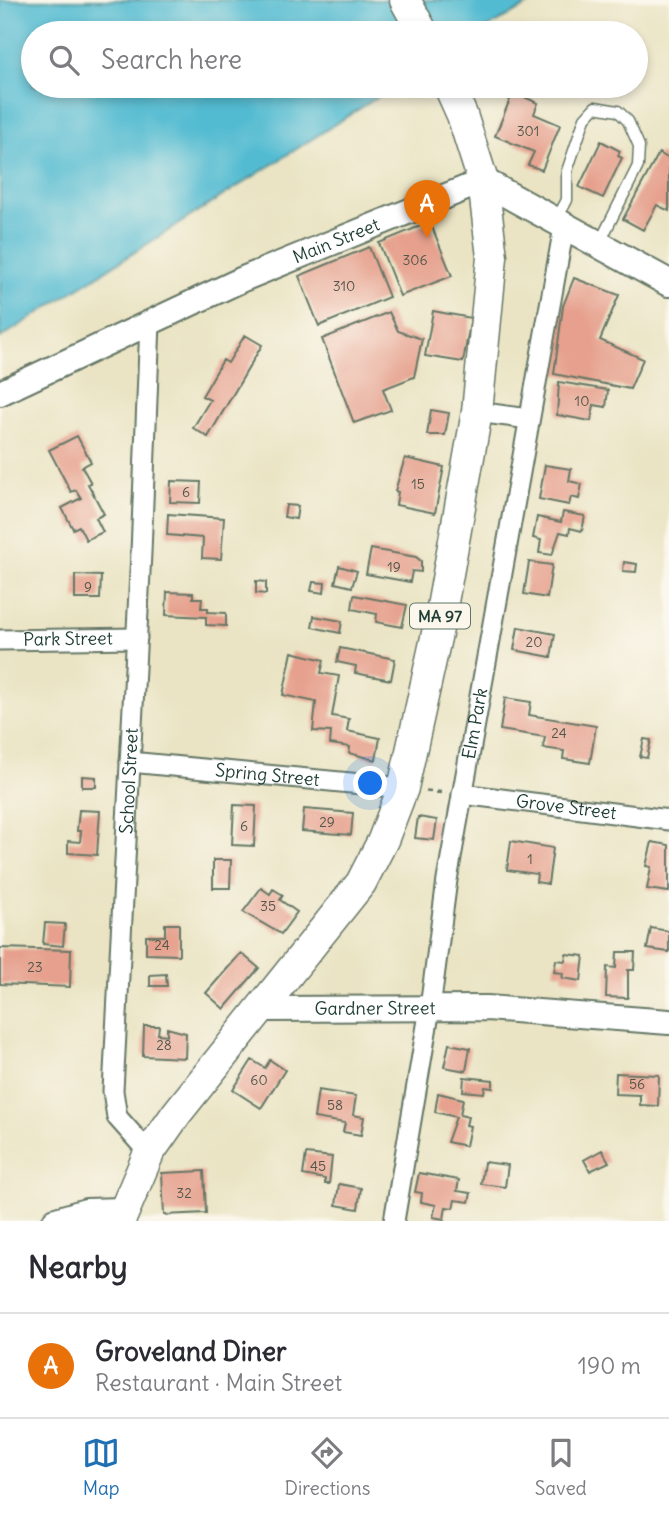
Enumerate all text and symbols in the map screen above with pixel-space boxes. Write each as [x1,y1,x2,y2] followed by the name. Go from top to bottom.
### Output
[21,21,648,98] search box
[45,41,83,79] icon: search
[101,43,242,76] text: Search here
[517,122,539,140] house number: 301
[404,180,450,238] pin: A
[289,213,383,268] street label: Main Street
[402,251,428,269] house number: 306
[333,277,355,295] house number: 310
[575,392,589,410] house number: 10
[411,475,425,493] house number: 15
[182,483,190,501] house number: 6
[387,558,401,576] house number: 19
[84,578,92,596] house number: 9
[410,604,470,628] road number: MA 97
[23,626,113,651] street label: Park Street
[526,633,542,651] house number: 20
[457,686,492,761] street label: Elm Park
[551,724,567,742] house number: 24
[114,727,143,835] street label: School Street
[214,758,321,791] street label: Spring Street
[353,766,387,800] your location
[515,789,618,824] street label: Grove Street
[319,813,335,831] house number: 29
[240,817,248,835] house number: 6
[527,850,533,868] house number: 1
[260,897,276,915] house number: 35
[154,936,170,954] house number: 24
[27,958,43,976] house number: 23
[314,996,436,1020] street label: Gardner Street
[156,1036,172,1054] house number: 28
[250,1071,268,1089] house number: 60
[629,1075,645,1093] house number: 56
[327,1096,343,1114] house number: 58
[310,1157,326,1175] house number: 45
[176,1184,192,1202] house number: 32
[28,1248,128,1286] text: Nearby
[95,1335,287,1368] text: Groveland Diner
[44,1351,58,1380] text: A
[578,1351,641,1380] text: 190 m
[95,1368,342,1397] text: Restaurant · Main Street
[82,1434,120,1500] tab: Map
[285,1434,370,1500] tab: Directions
[535,1434,587,1500] tab: Saved

